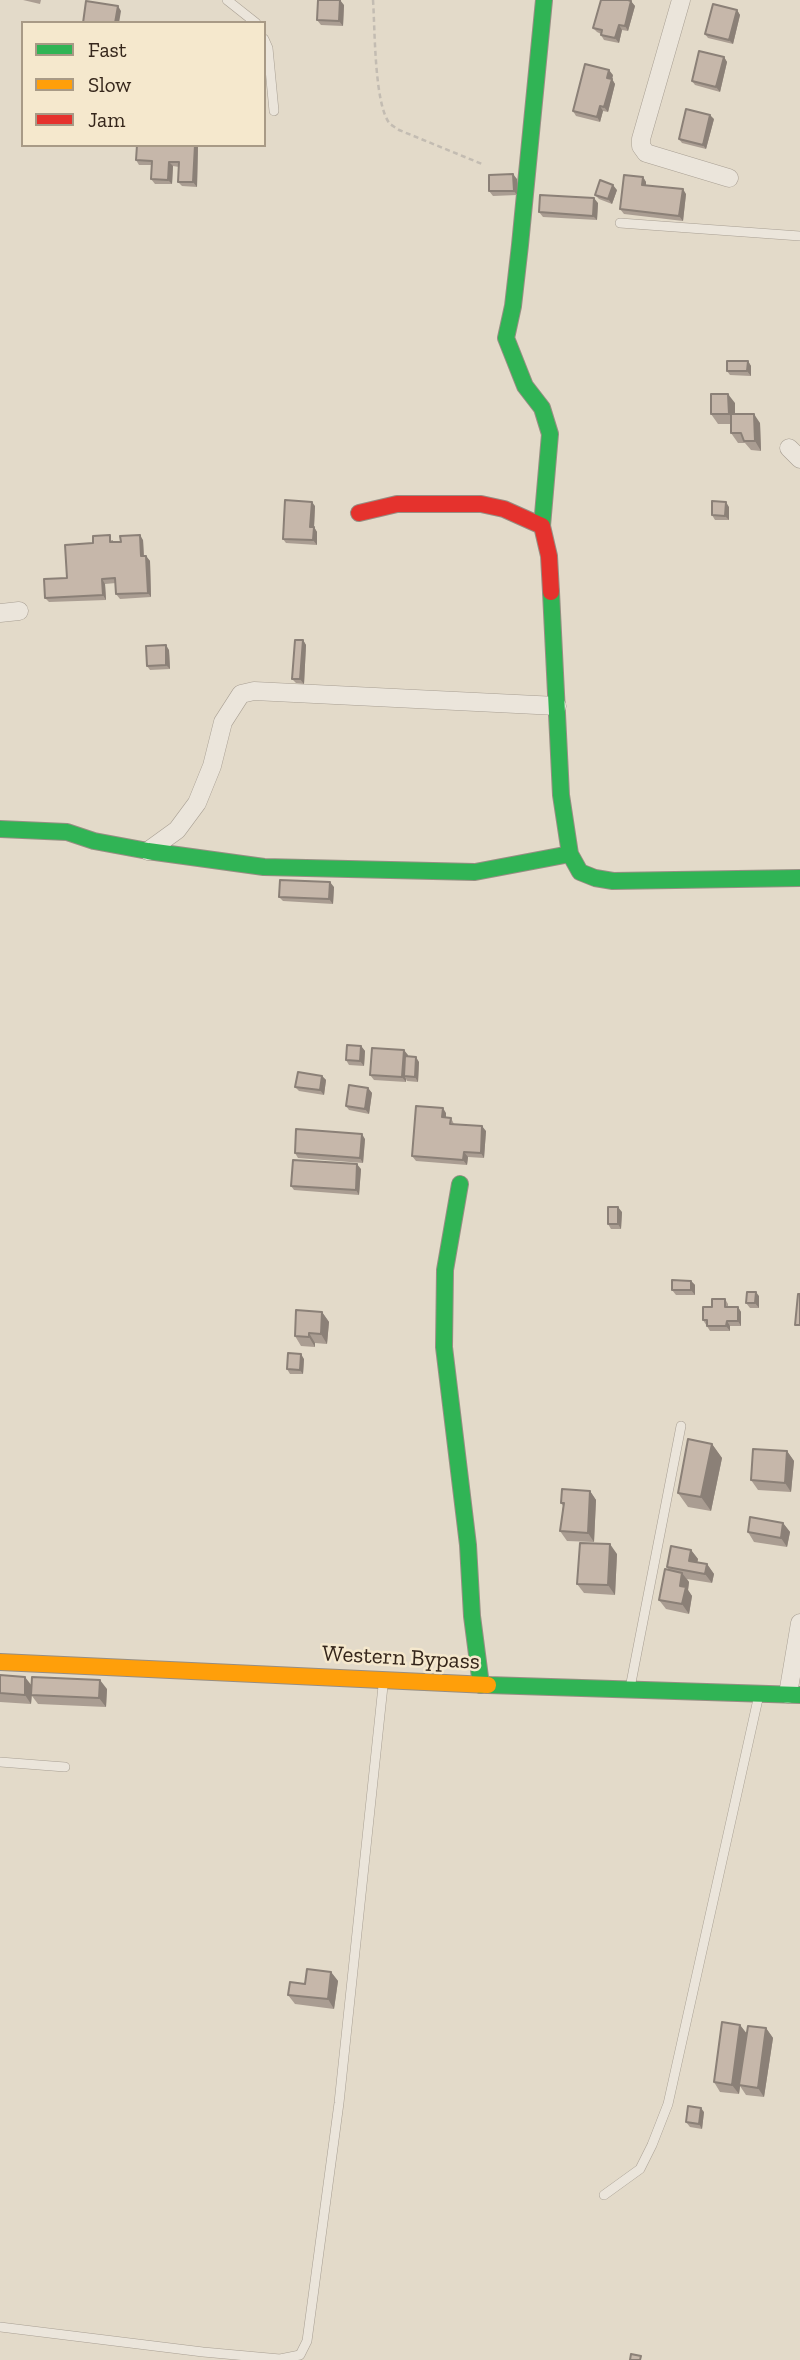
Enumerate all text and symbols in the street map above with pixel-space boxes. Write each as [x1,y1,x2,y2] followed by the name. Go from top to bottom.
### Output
[21,21,266,147] legend
[88,37,127,62] text: Fast
[88,72,131,97] text: Slow
[88,107,125,132] text: Jam
[321,1640,481,1676] street label: Western Bypass

